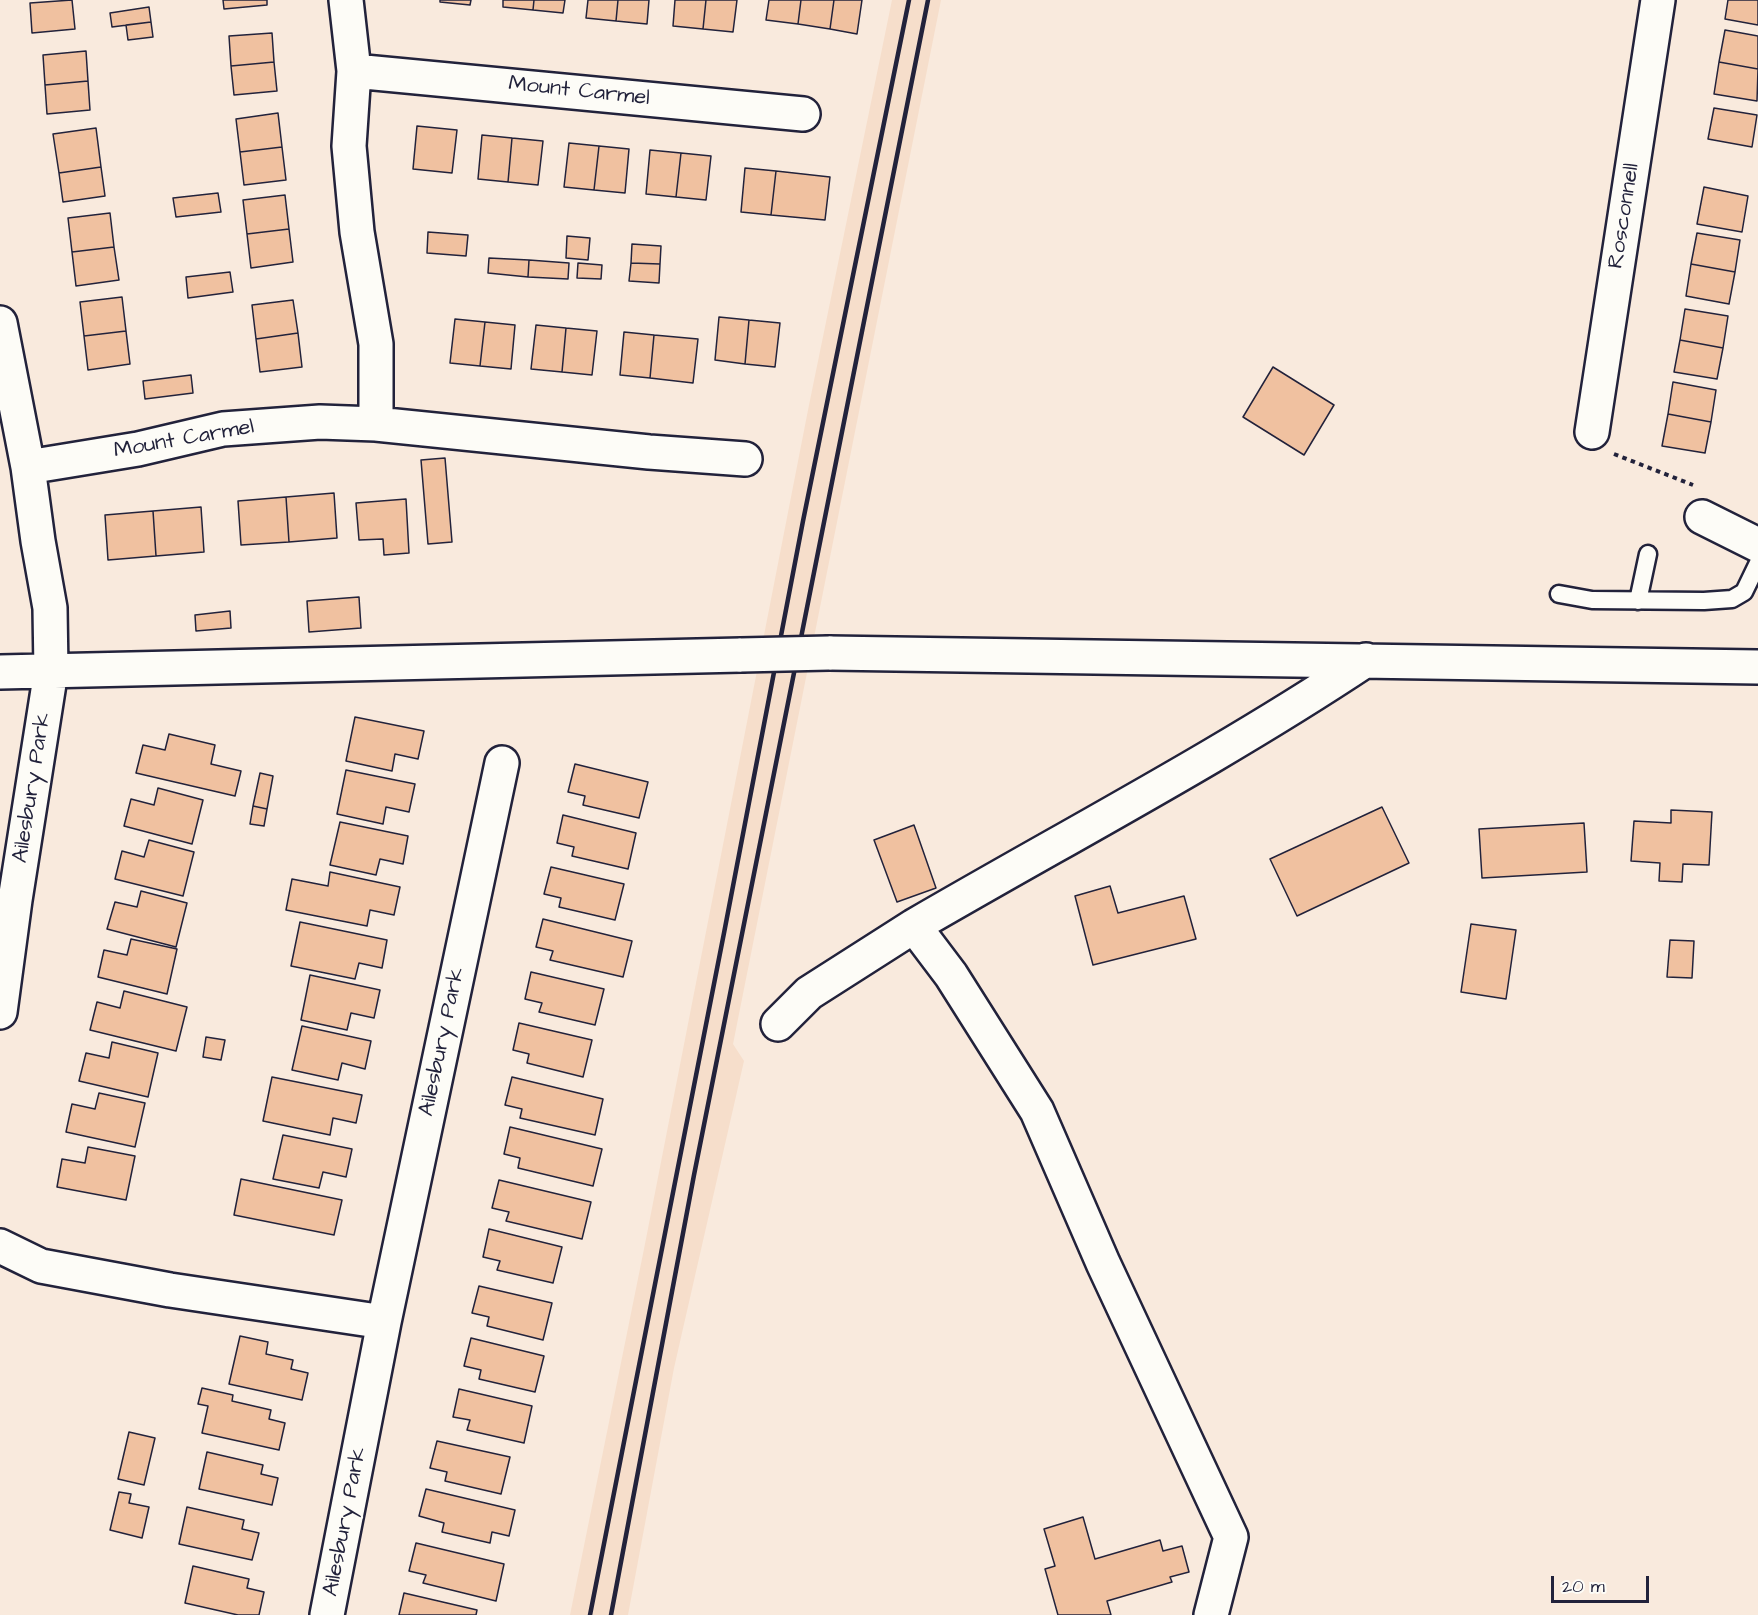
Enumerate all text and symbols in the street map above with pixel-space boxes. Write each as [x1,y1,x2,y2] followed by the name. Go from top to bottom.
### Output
[507,71,651,113] street label: Mount Carmel
[1604,161,1646,271] street label: Rosconnell
[112,415,256,465] street label: Mount Carmel
[8,711,58,865] street label: Ailesbury Park
[414,965,472,1119] street label: Ailesbury Park
[319,1445,373,1599] street label: Ailesbury Park
[1554,1564,1652,1602] scale bar
[1562,1574,1605,1599] text: 20 m

